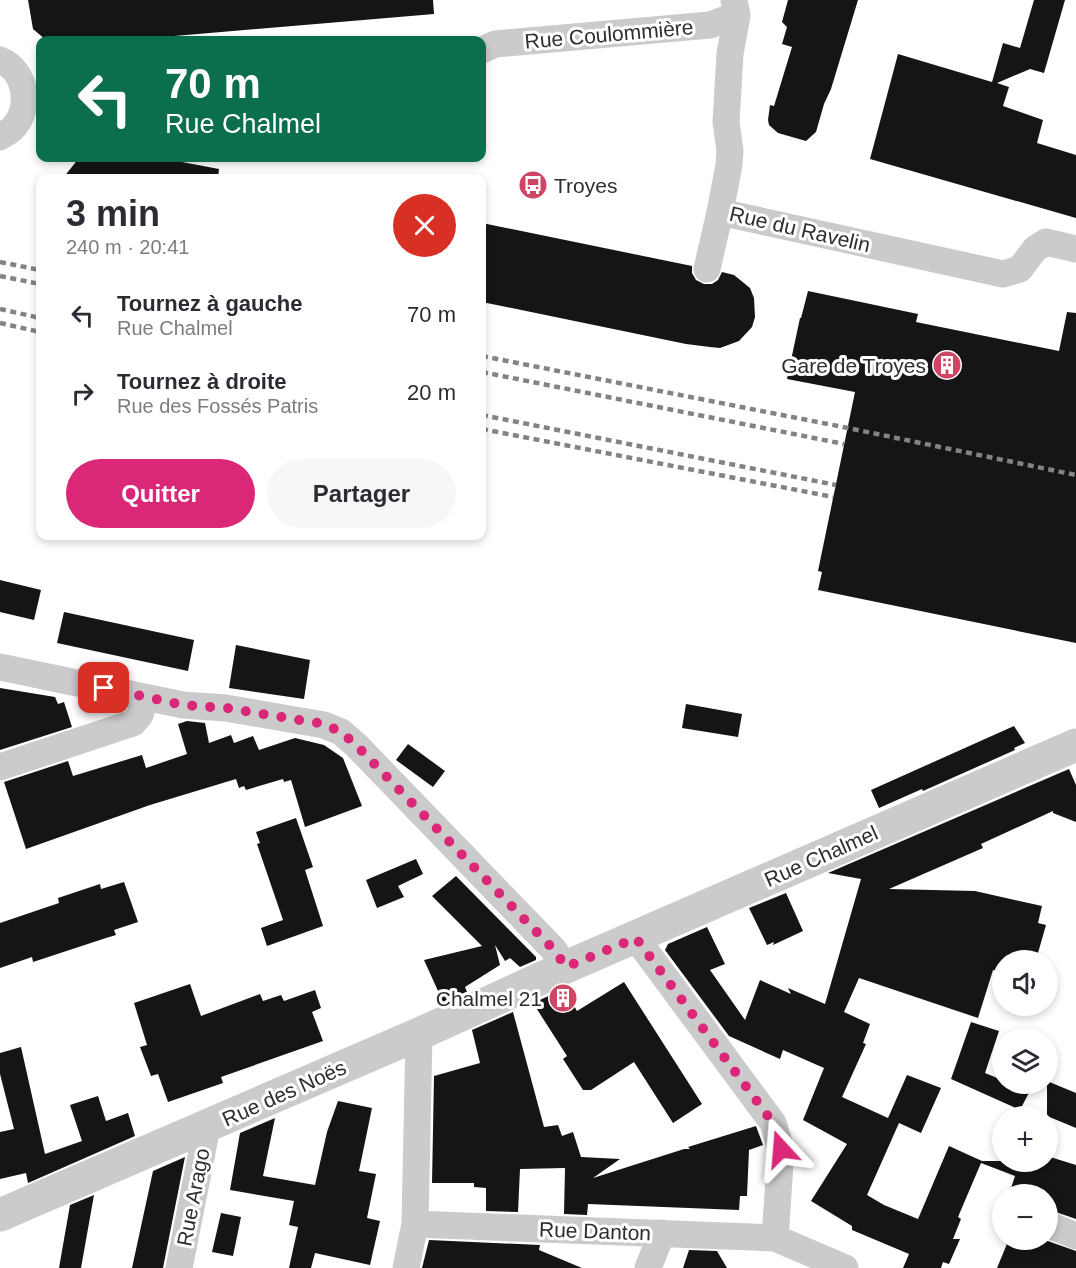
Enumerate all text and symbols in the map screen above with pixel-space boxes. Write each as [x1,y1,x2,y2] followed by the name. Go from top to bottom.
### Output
[524,15,694,53] street label: Rue Coulommière
[66,60,144,138] icon: left
[165,60,261,107] text: 70 m
[165,109,321,139] text: Rue Chalmel
[517,169,549,201] bus stop icon: Troyes
[554,174,617,197] place label: Troyes
[66,193,160,234] text: 3 min
[393,194,456,257] button: close
[727,202,873,256] street label: Rue du Ravelin
[66,236,189,258] text: 240 m · 20:41
[117,291,302,316] text: Tournez à gauche
[66,299,99,332] icon: left
[407,302,456,327] text: 70 m
[117,317,233,339] text: Rue Chalmel
[931,349,963,381] building icon: Gare de Troyes
[781,354,926,377] place label: Gare de Troyes
[117,369,287,394] text: Tournez à droite
[66,377,99,410] icon: right
[407,380,456,405] text: 20 m
[117,395,318,417] text: Rue des Fossés Patris
[66,459,255,528] button: Quitter
[267,459,456,528] button: Partager
[78,662,129,713] pin
[87,671,120,704] icon: arrive
[761,821,881,891] street label: Rue Chalmel
[992,950,1058,1250] map controls
[992,950,1058,1016] button: sound
[547,982,579,1014] building icon: Chalmel 21
[436,987,542,1010] place label: Chalmel 21
[992,1028,1058,1094] button: layers
[219,1055,349,1131] street label: Rue des Noës
[992,1106,1058,1172] button: +
[749,1117,813,1181] position arrow
[172,1146,214,1248] street label: Rue Arago
[992,1184,1058,1250] button: −
[539,1218,651,1244] street label: Rue Danton

